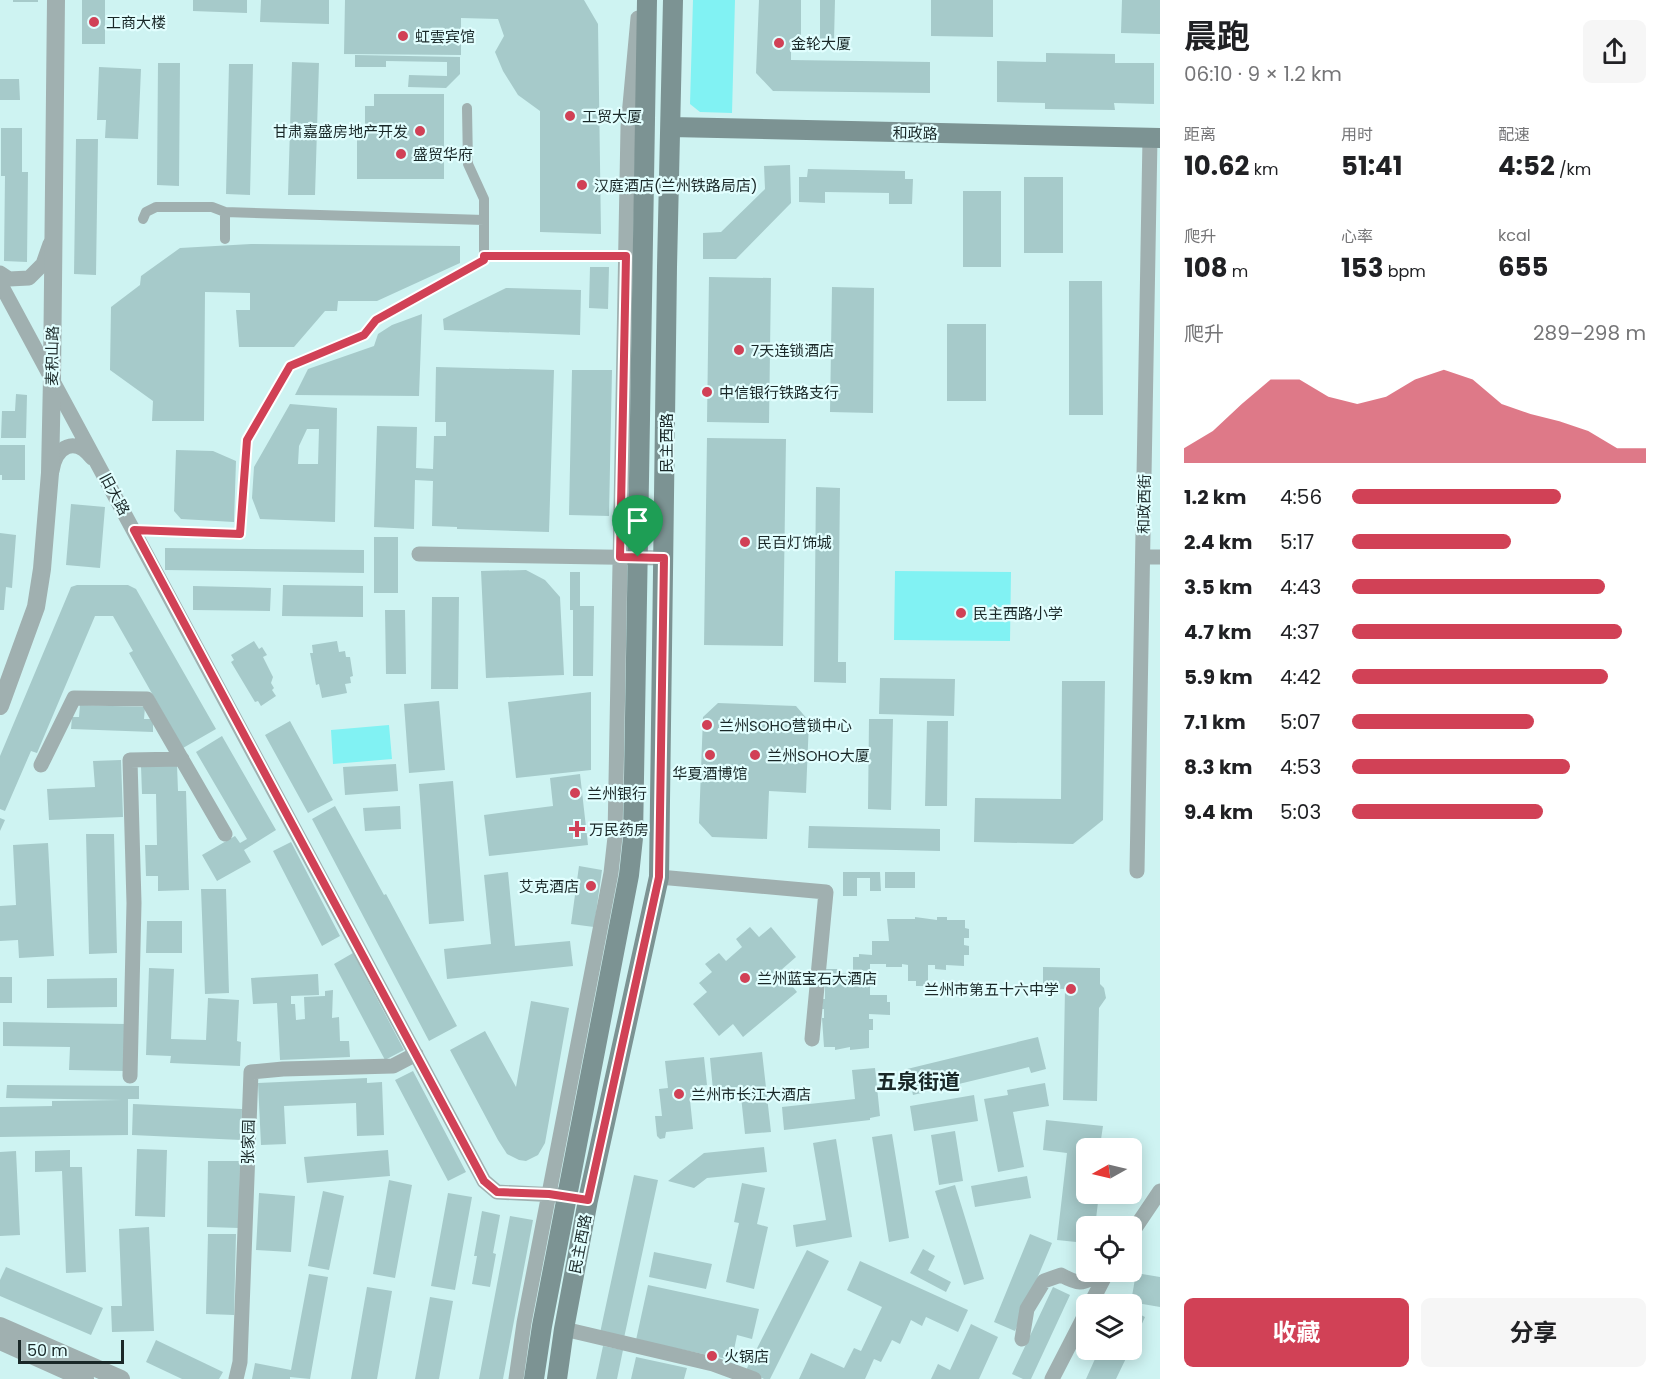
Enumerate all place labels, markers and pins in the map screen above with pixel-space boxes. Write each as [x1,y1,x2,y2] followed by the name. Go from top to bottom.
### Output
[106,12,166,33] place label: 工商大楼
[87,15,101,29] marker: 工商大楼
[415,26,475,47] place label: 虹雲宾馆
[396,29,410,43] marker: 虹雲宾馆
[791,33,851,54] place label: 金轮大厦
[772,36,786,50] marker: 金轮大厦
[582,106,642,127] place label: 工贸大厦
[563,109,577,123] marker: 工贸大厦
[273,121,408,142] place label: 甘肃嘉盛房地产开发
[413,124,427,138] marker: 甘肃嘉盛房地产开发
[413,144,473,165] place label: 盛贸华府
[394,147,408,161] marker: 盛贸华府
[594,175,758,196] place label: 汉庭酒店(兰州铁路局店)
[575,178,589,192] marker: 汉庭酒店(兰州铁路局店)
[751,340,834,361] place label: 7天连锁酒店
[732,343,746,357] marker: 7天连锁酒店
[719,382,839,403] place label: 中信银行铁路支行
[700,385,714,399] marker: 中信银行铁路支行
[612,495,663,557] pin
[757,532,832,553] place label: 民百灯饰城
[738,535,752,549] marker: 民百灯饰城
[973,603,1063,624] place label: 民主西路小学
[954,606,968,620] marker: 民主西路小学
[719,715,852,736] place label: 兰州SOHO营锁中心
[700,718,714,732] marker: 兰州SOHO营锁中心
[767,745,870,766] place label: 兰州SOHO大厦
[703,748,717,762] marker: 华夏酒博馆
[748,748,762,762] marker: 兰州SOHO大厦
[672,763,748,784] place label: 华夏酒博馆
[587,783,647,804] place label: 兰州银行
[568,786,582,800] marker: 兰州银行
[589,819,649,840] place label: 万民药房
[570,822,584,836] marker: 万民药房
[519,876,579,897] place label: 艾克酒店
[584,879,598,893] marker: 艾克酒店
[757,968,877,989] place label: 兰州蓝宝石大酒店
[738,971,752,985] marker: 兰州蓝宝石大酒店
[924,979,1059,1000] place label: 兰州市第五十六中学
[1064,982,1078,996] marker: 兰州市第五十六中学
[691,1084,811,1105] place label: 兰州市长江大酒店
[672,1087,686,1101] marker: 兰州市长江大酒店
[724,1346,769,1367] place label: 火锅店
[705,1349,719,1363] marker: 火锅店

